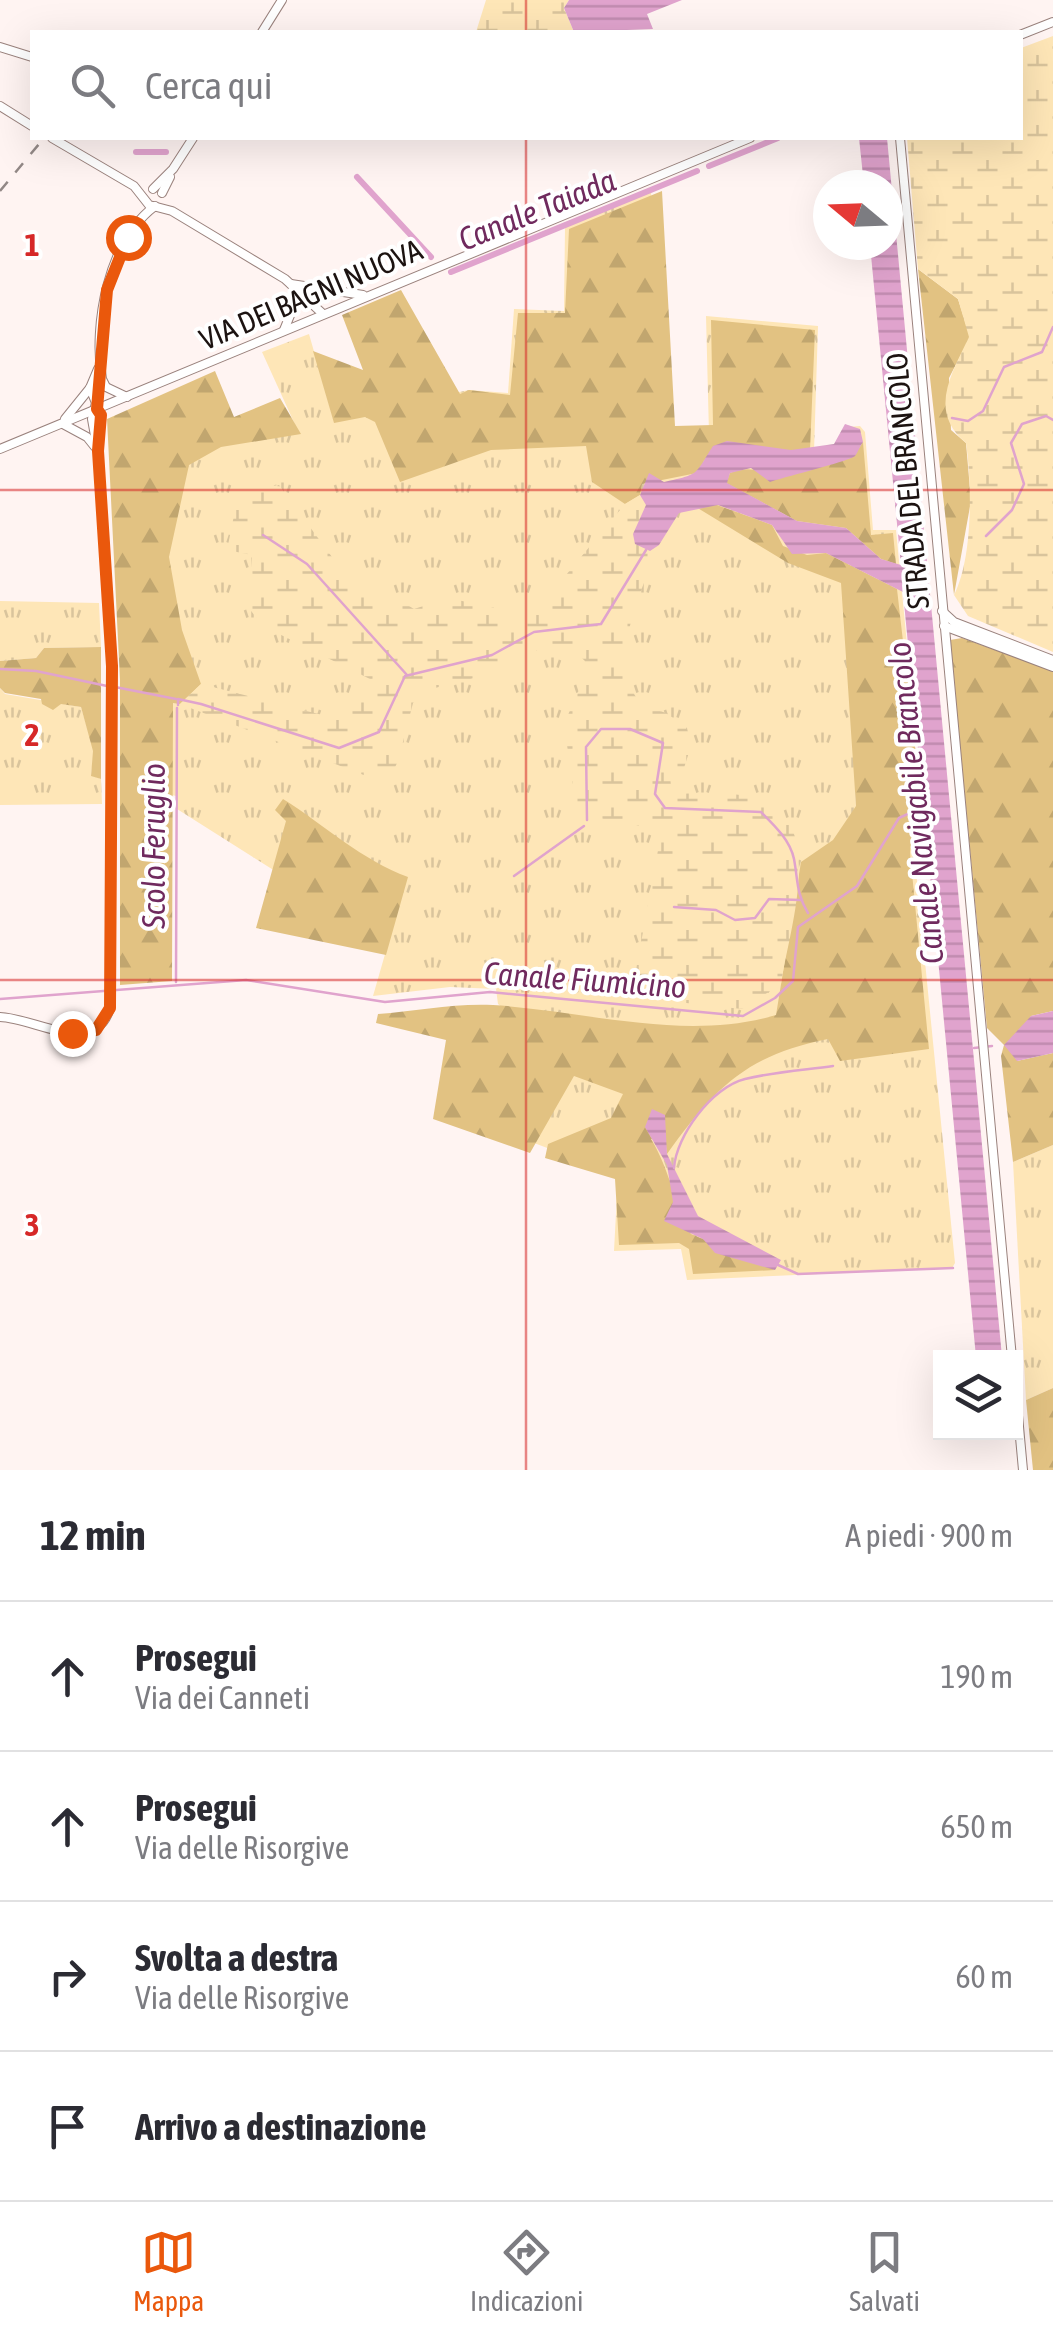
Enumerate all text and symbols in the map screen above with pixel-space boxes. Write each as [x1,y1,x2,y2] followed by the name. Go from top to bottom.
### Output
[30,30,1023,140] search box
[65,58,120,113] icon: search
[145,64,273,107] text: Cerca qui
[453,161,621,258] water label: Canale Taiada
[813,170,903,260] north arrow
[106,215,152,261] route start
[24,226,40,263] text: 1
[194,232,427,356] street label: VIA DEI BAGNI NUOVA
[879,352,935,611] street label: STRADA DEL BRANCOLO
[880,640,951,966] water label: Canale Navigabile Brancolo
[24,716,40,753] text: 2
[135,763,172,930] water label: Scolo Feruglio
[483,954,687,1005] water label: Canale Fiumicino
[50,1011,96,1057] route end
[24,1206,40,1243] text: 3
[933,1350,1023,1440] map controls
[933,1350,1023,1440] button: layers
[40,1511,146,1559] text: 12 min
[845,1517,1013,1554] text: A piedi · 900 m
[135,1636,257,1679] text: Prosegui
[40,1649,95,1704] icon: ahead
[940,1658,1013,1695] text: 190 m
[135,1679,310,1716] text: Via dei Canneti
[135,1786,257,1829] text: Prosegui
[40,1799,95,1854] icon: ahead
[940,1808,1013,1845] text: 650 m
[135,1829,349,1866] text: Via delle Risorgive
[135,1936,338,1979] text: Svolta a destra
[40,1949,95,2004] icon: right
[955,1958,1013,1995] text: 60 m
[135,1979,349,2016] text: Via delle Risorgive
[40,2099,95,2154] icon: arrive
[135,2105,426,2148] text: Arrivo a destinazione
[133,2225,204,2317] tab: Mappa
[470,2225,584,2317] tab: Indicazioni
[849,2225,920,2317] tab: Salvati

